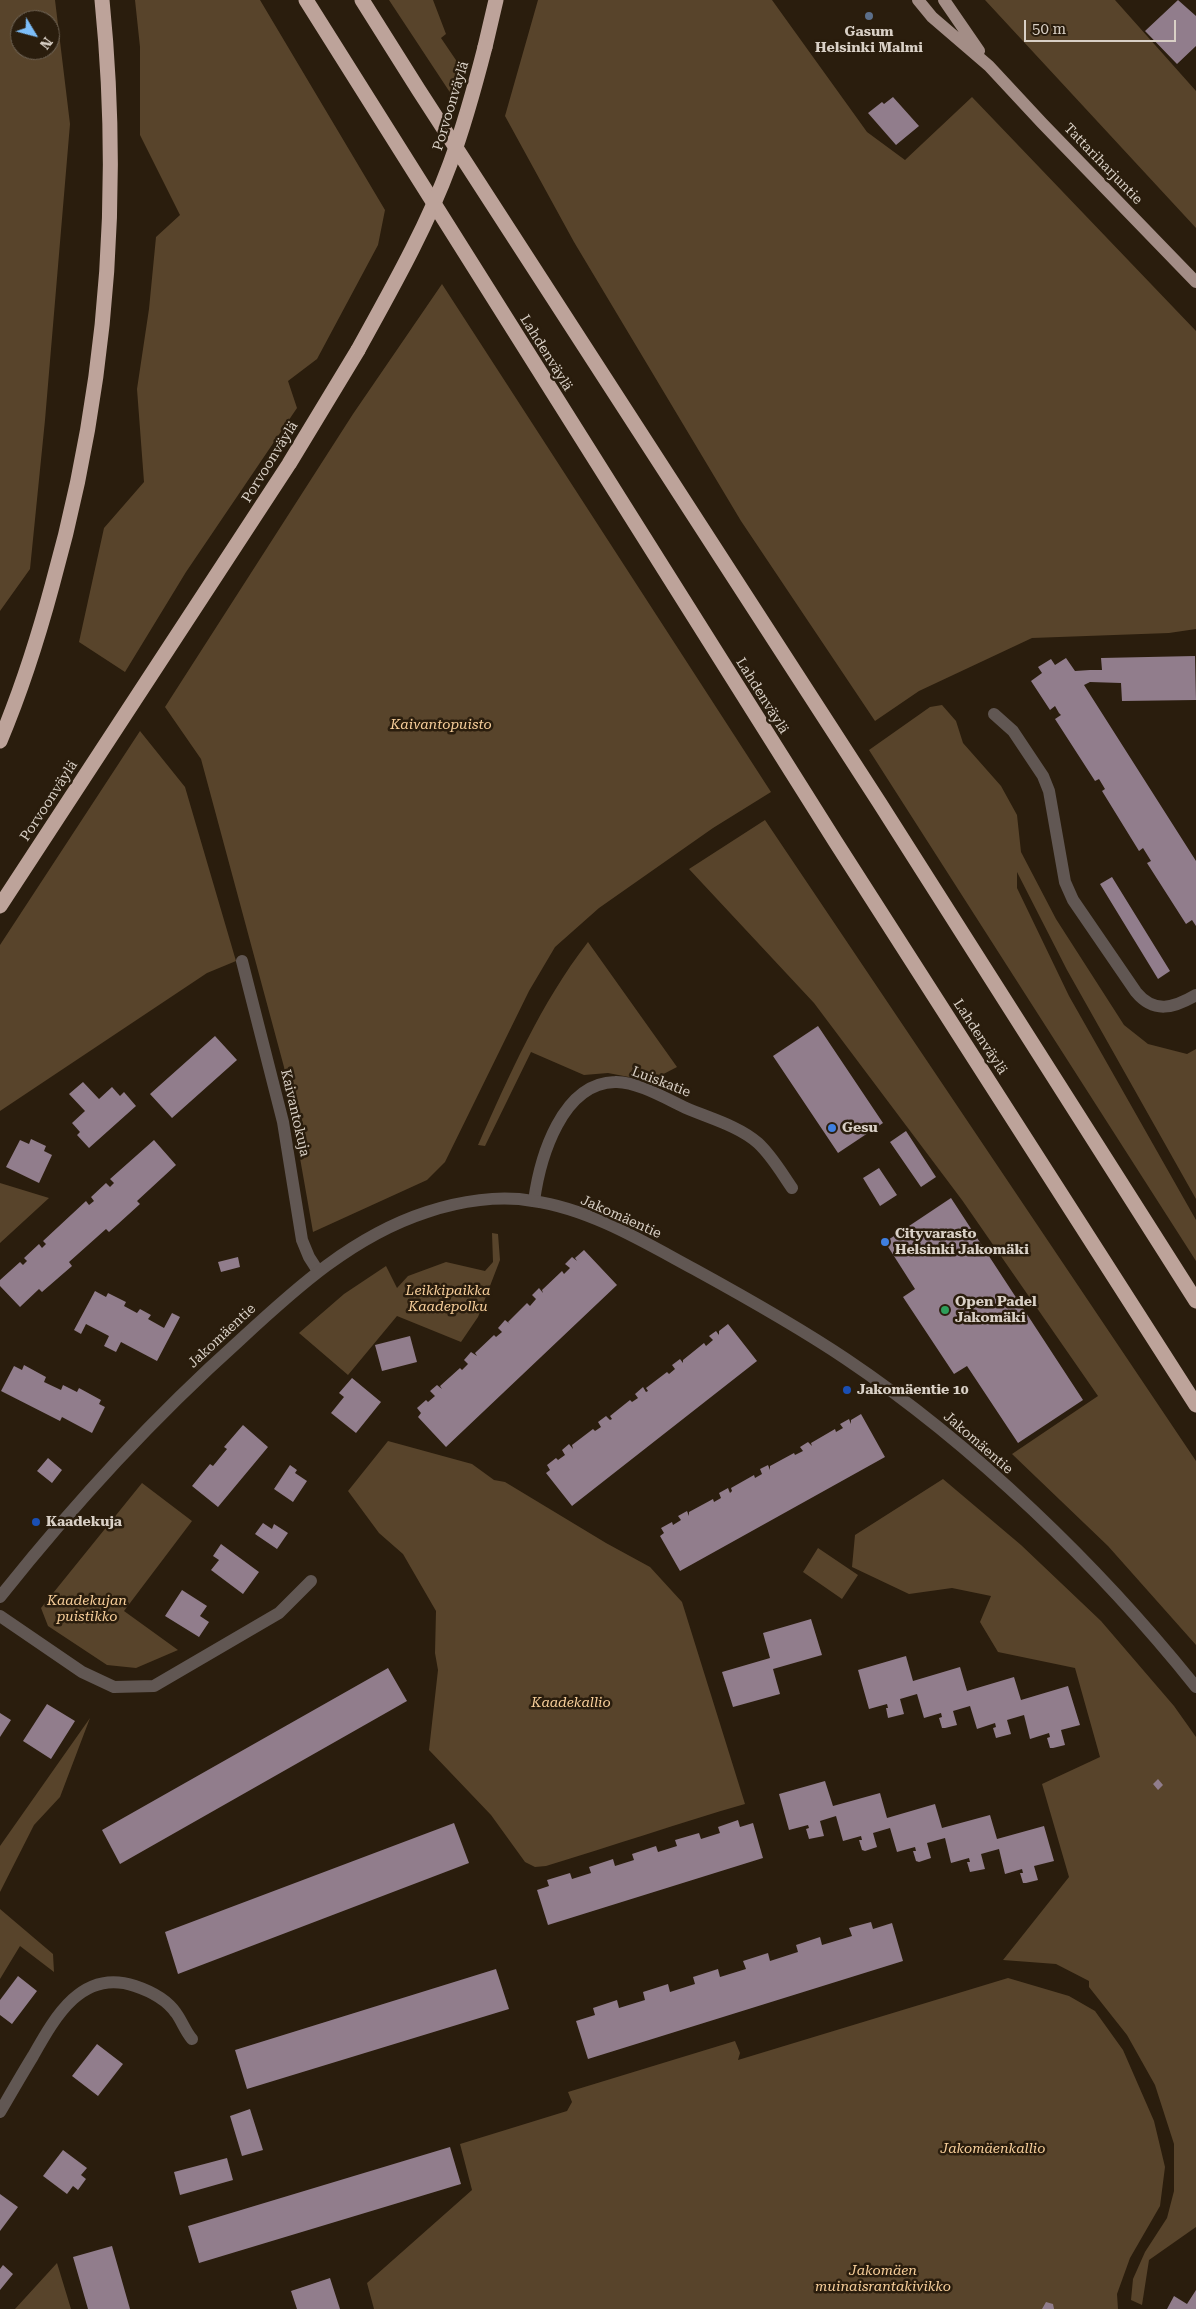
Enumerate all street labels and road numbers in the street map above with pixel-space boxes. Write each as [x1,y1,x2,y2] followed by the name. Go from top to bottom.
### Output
[429,59,473,153] street label: Porvoonväylä
[1060,120,1146,208] street label: Tattariharjuntie
[516,312,576,394] street label: Lahdenväylä
[238,418,302,506] street label: Porvoonväylä
[732,655,792,737] street label: Lahdenväylä
[17,758,81,844] street label: Porvoonväylä
[949,996,1011,1078] street label: Lahdenväylä
[629,1063,693,1101] street label: Luiskatie
[277,1068,313,1158] street label: Kaivantokuja
[578,1192,664,1242] street label: Jakomäentie
[185,1300,259,1372] street label: Jakomäentie
[940,1408,1016,1478] street label: Jakomäentie

